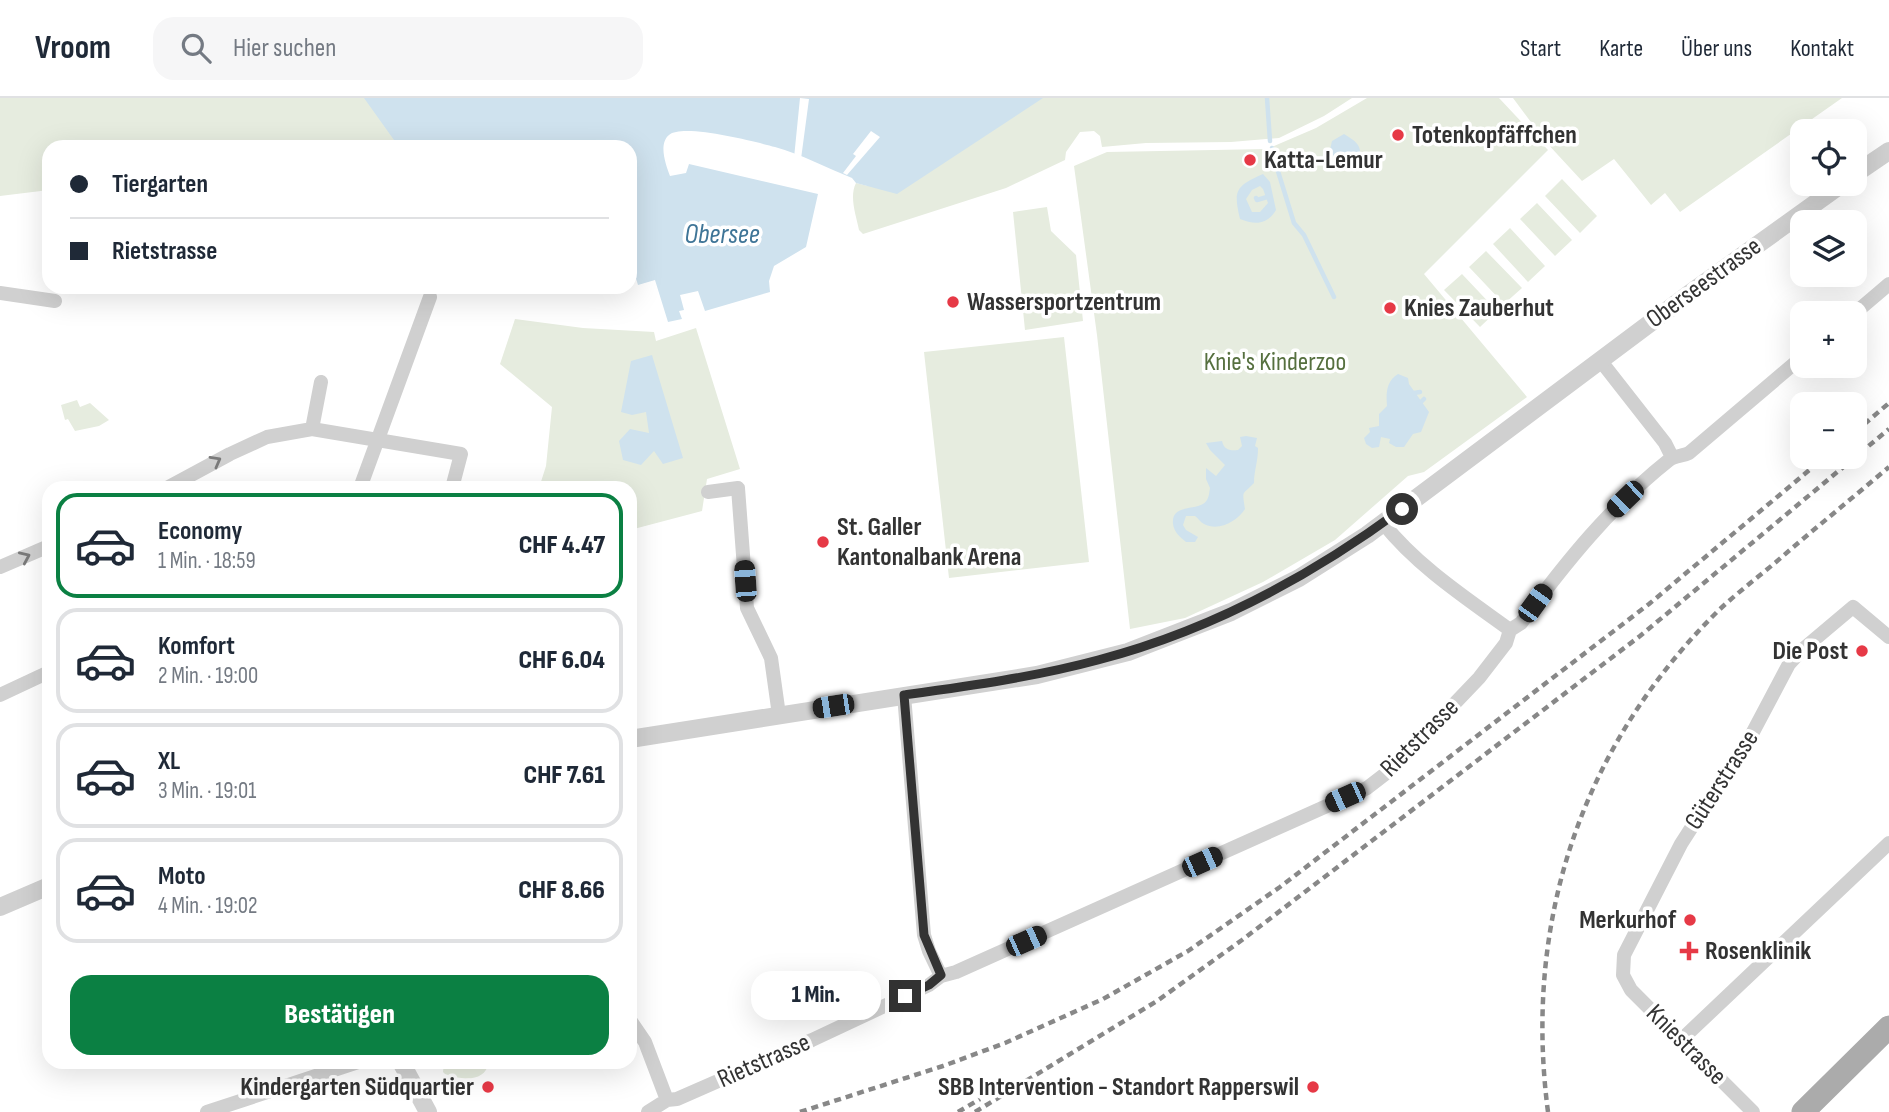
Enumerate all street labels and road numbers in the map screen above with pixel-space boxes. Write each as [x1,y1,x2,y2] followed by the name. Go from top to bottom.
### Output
[1640,231,1768,335] street label: Oberseestrasse
[1374,692,1466,784] street label: Rietstrasse
[1678,724,1766,836] street label: Güterstrasse
[1639,998,1733,1092] street label: Kniestrasse
[713,1027,815,1095] street label: Rietstrasse

